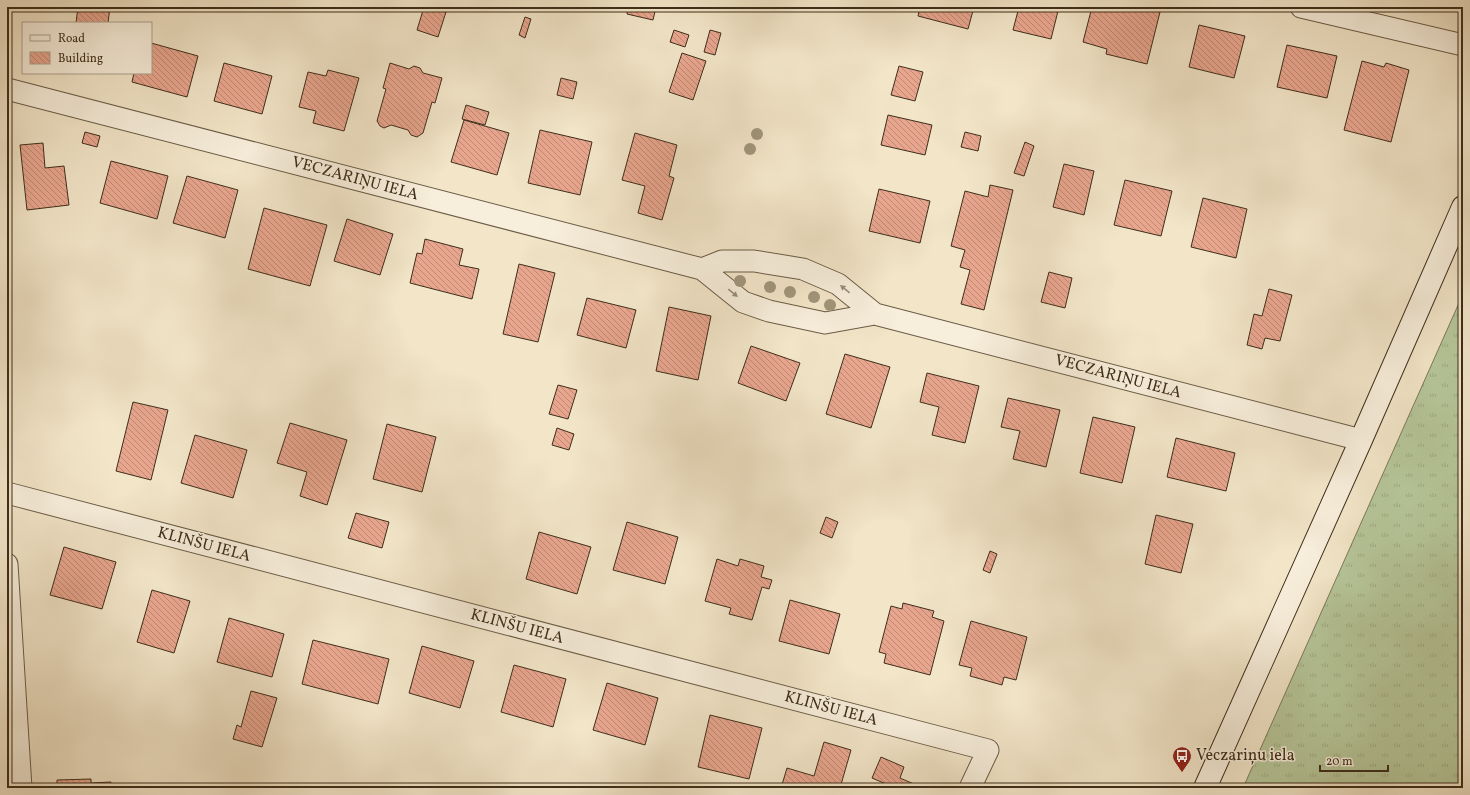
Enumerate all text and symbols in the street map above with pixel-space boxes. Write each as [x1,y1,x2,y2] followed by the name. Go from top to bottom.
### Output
[22,22,152,74] legend
[58,31,85,47] text: Road
[58,51,103,67] text: Building
[289,152,421,206] street label: VECZARIŅU IELA
[839,285,850,294] one-way arrow
[727,289,738,298] one-way arrow
[1052,350,1184,404] street label: VECZARIŅU IELA
[155,521,253,568] street label: KLINŠU IELA
[468,603,566,650] street label: KLINŠU IELA
[782,685,880,732] street label: KLINŠU IELA
[1171,745,1193,773] bus stop icon: Veczariņu iela
[1196,745,1295,767] place label: Veczariņu iela
[1320,747,1388,773] scale bar
[1326,754,1353,770] text: 20 m

